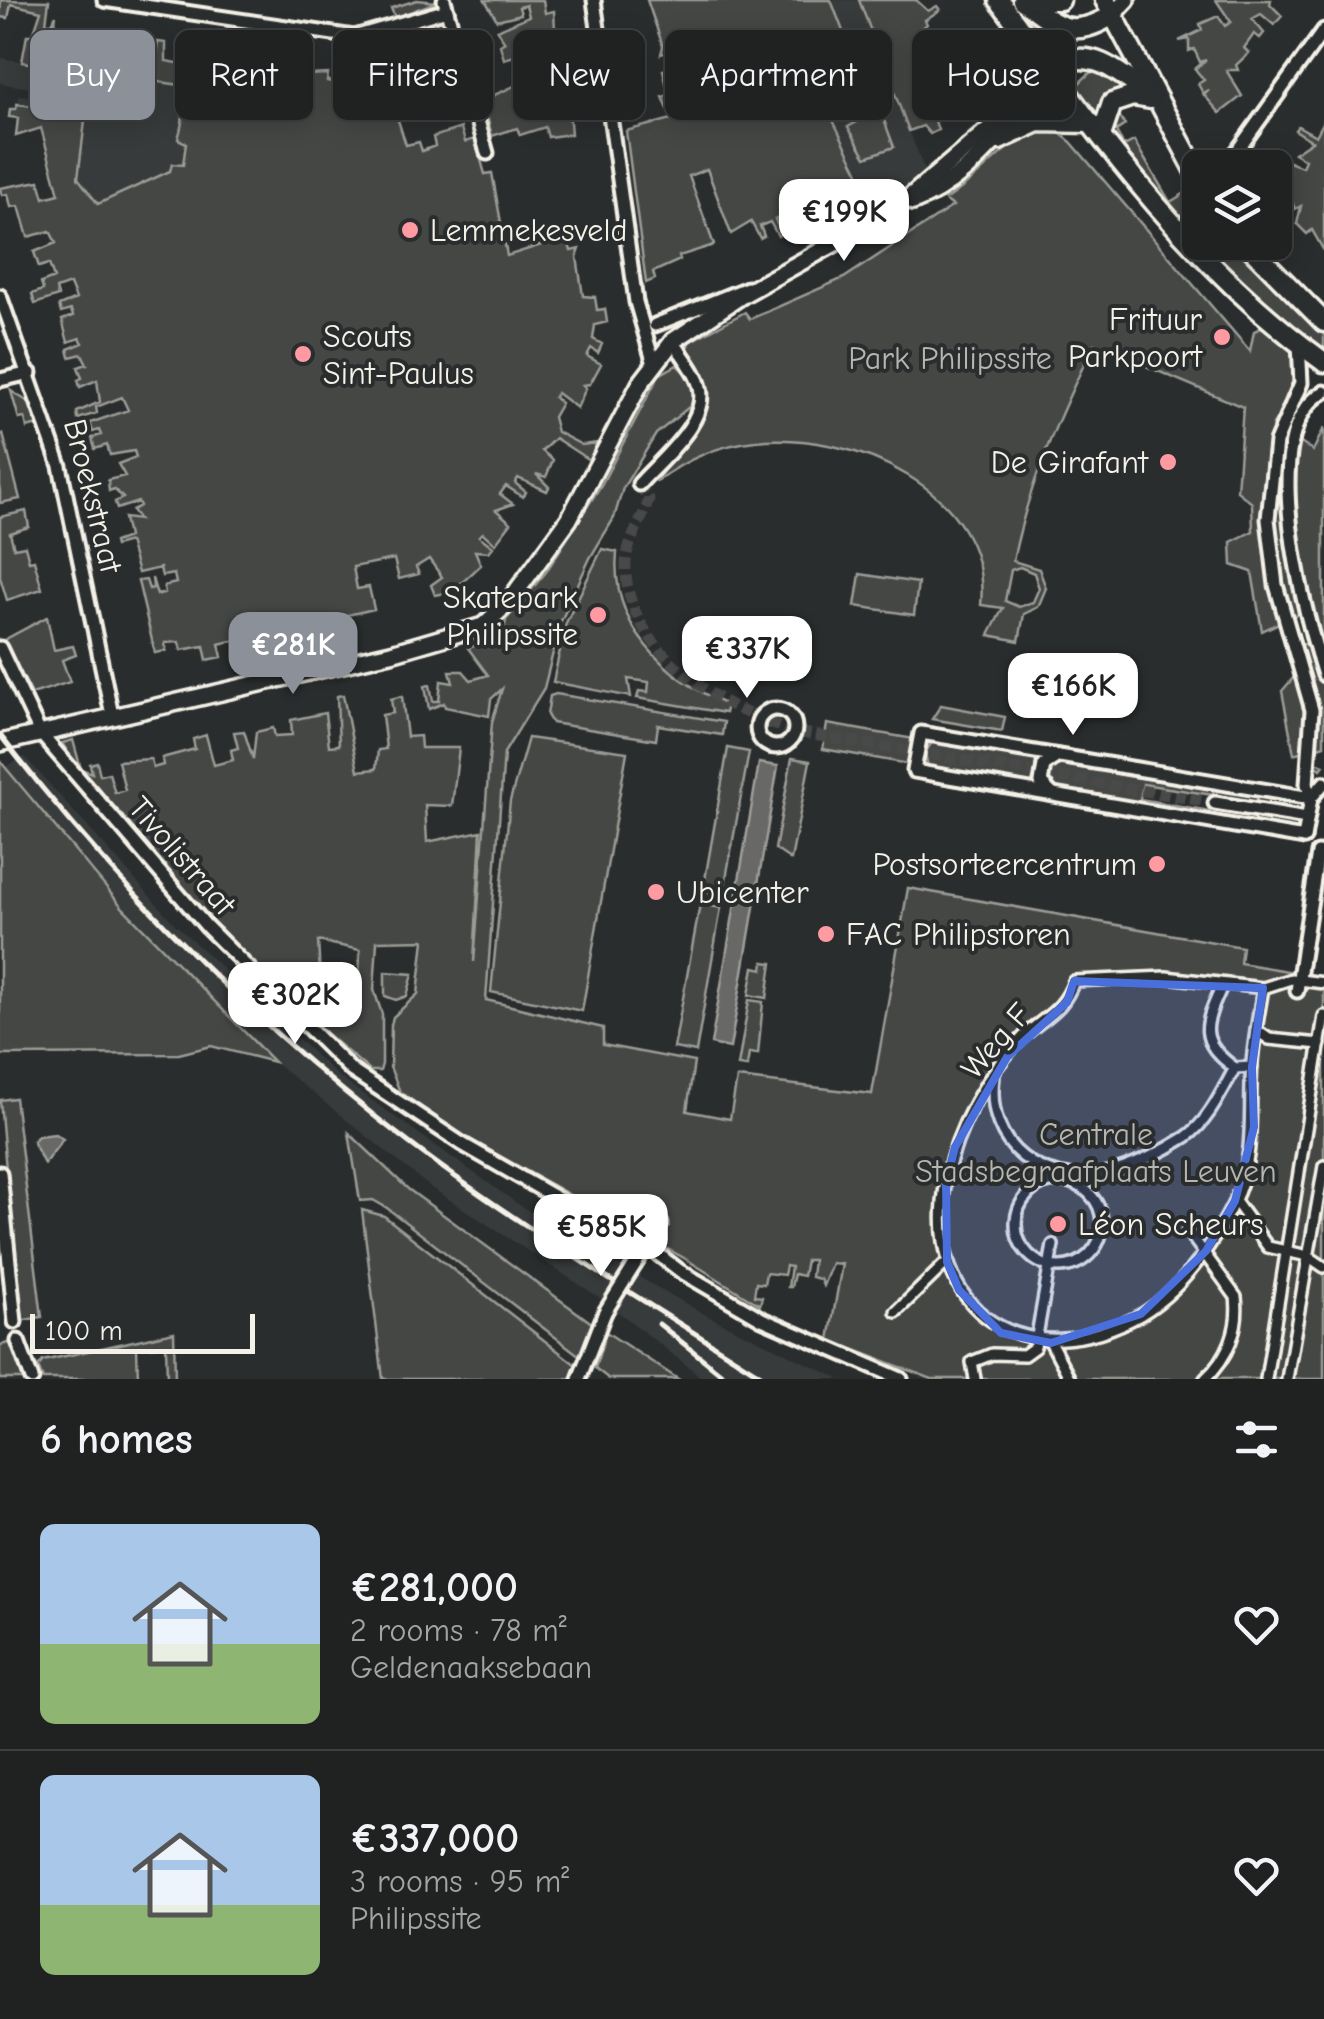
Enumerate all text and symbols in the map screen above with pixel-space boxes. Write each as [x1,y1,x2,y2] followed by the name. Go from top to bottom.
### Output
[30,30,155,120] chip: Buy
[175,30,313,120] chip: Rent
[333,30,493,120] chip: Filters
[513,30,645,120] chip: New
[665,30,892,120] chip: Apartment
[912,30,1075,120] chip: House
[1182,150,1292,260] map controls
[1182,150,1292,260] button: layers
[774,179,914,264] pin: €199K
[801,193,887,230] text: €199K
[430,212,627,249] place label: Lemmekesveld
[399,219,421,241] marker: Lemmekesveld
[1068,301,1203,375] place label: Frituur Parkpoort
[323,318,474,392] place label: Scouts Sint-Paulus
[1211,326,1233,348] marker: Frituur Parkpoort
[848,340,1052,377] park label: Park Philipssite
[292,343,314,365] marker: Scouts Sint-Paulus
[56,415,130,578] street label: Broekstraat
[991,444,1149,481] place label: De Girafant
[1157,451,1179,473] marker: De Girafant
[443,579,579,653] place label: Skatepark Philipssite
[587,604,609,626] marker: Skatepark Philipssite
[223,612,363,697] pin: €281K
[677,616,817,701] pin: €337K
[251,626,335,663] text: €281K
[704,630,790,667] text: €337K
[1003,653,1143,738] pin: €166K
[1030,667,1116,704] text: €166K
[121,789,244,923] street label: Tivolistraat
[873,846,1137,883] place label: Postsorteercentrum
[1146,853,1168,875] marker: Postsorteercentrum
[676,874,809,911] place label: Ubicenter
[645,881,667,903] marker: Ubicenter
[846,916,1071,953] place label: FAC Philipstoren
[815,923,837,945] marker: FAC Philipstoren
[225,962,365,1047] pin: €302K
[250,976,340,1013] text: €302K
[953,995,1039,1086] street label: Weg F
[915,1116,1277,1190] park label: Centrale Stadsbegraafplaats Leuven
[531,1194,671,1279] pin: €585K
[1078,1206,1263,1243] place label: Léon Scheurs
[556,1208,646,1245] text: €585K
[1047,1213,1069,1235] marker: Léon Scheurs
[30,1309,255,1354] scale bar
[45,1315,123,1347] text: 100 m
[1229,1412,1284,1467] icon: filters
[40,1415,193,1464] text: 6 homes
[350,1563,518,1612] text: €281,000
[120,1564,240,1684] icon: home
[1229,1597,1284,1652] icon: heart
[350,1612,567,1649] text: 2 rooms · 78 m²
[350,1649,592,1686] text: Geldenaaksebaan
[350,1814,519,1863] text: €337,000
[120,1815,240,1935] icon: home
[1229,1848,1284,1903] icon: heart
[350,1863,569,1900] text: 3 rooms · 95 m²
[350,1900,482,1937] text: Philipssite

